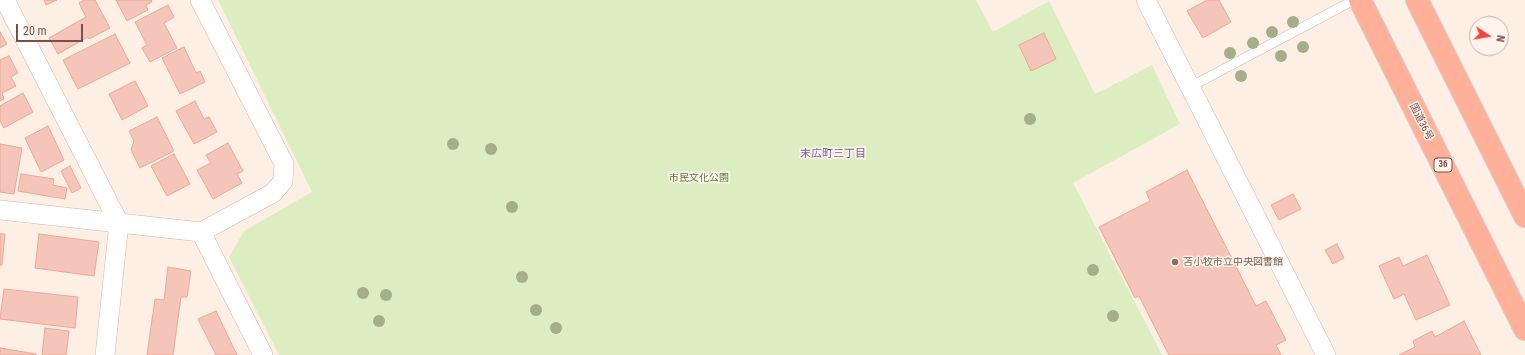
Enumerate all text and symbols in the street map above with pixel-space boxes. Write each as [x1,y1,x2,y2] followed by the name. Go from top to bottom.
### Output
[18,16,85,42] scale bar
[1469,16,1509,56] north arrow
[23,24,47,38] text: 20 m
[1493,34,1507,43] text: N
[1407,102,1435,142] street label: 国道36号
[800,147,866,161] district label: 末広町三丁目
[1434,158,1452,172] road number: 36
[669,172,729,184] park label: 市民文化公園
[1183,256,1283,268] place label: 苫小牧市立中央図書館
[1170,257,1180,267] marker: 苫小牧市立中央図書館

